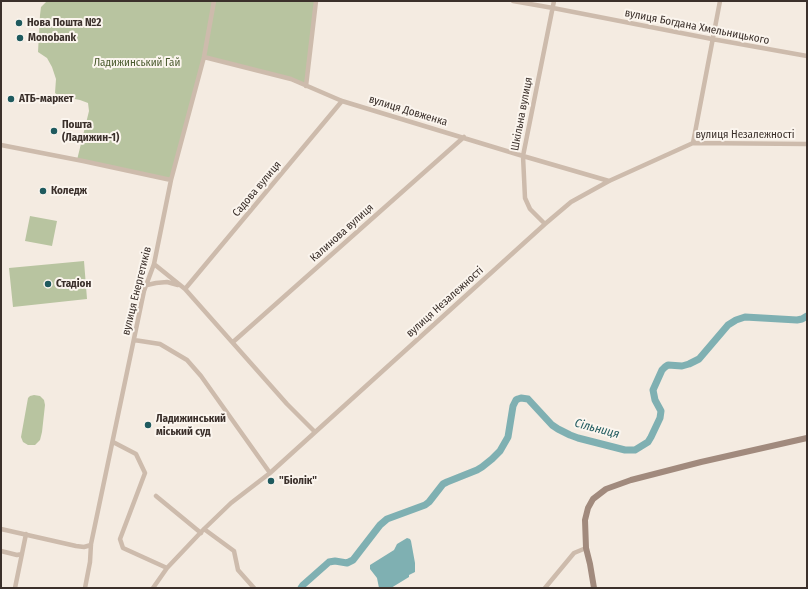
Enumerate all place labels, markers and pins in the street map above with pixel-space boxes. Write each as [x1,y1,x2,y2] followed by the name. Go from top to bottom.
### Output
[27,16,101,30] place label: Нова Пошта №2
[14,18,24,28] marker: Нова Пошта №2
[28,31,76,45] place label: Monobank
[15,33,25,43] marker: Monobank
[19,92,74,106] place label: АТБ-маркет
[6,94,16,104] marker: АТБ-маркет
[62,118,119,144] place label: Пошта (Ладижин-1)
[49,126,59,136] marker: Пошта (Ладижин-1)
[51,184,87,198] place label: Коледж
[38,186,48,196] marker: Коледж
[56,277,91,291] place label: Стадіон
[43,279,53,289] marker: Стадіон
[156,412,226,438] place label: Ладижинський міський суд
[143,420,153,430] marker: Ладижинський міський суд
[279,474,317,488] place label: "Біолік"
[266,476,276,486] marker: "Біолік"

